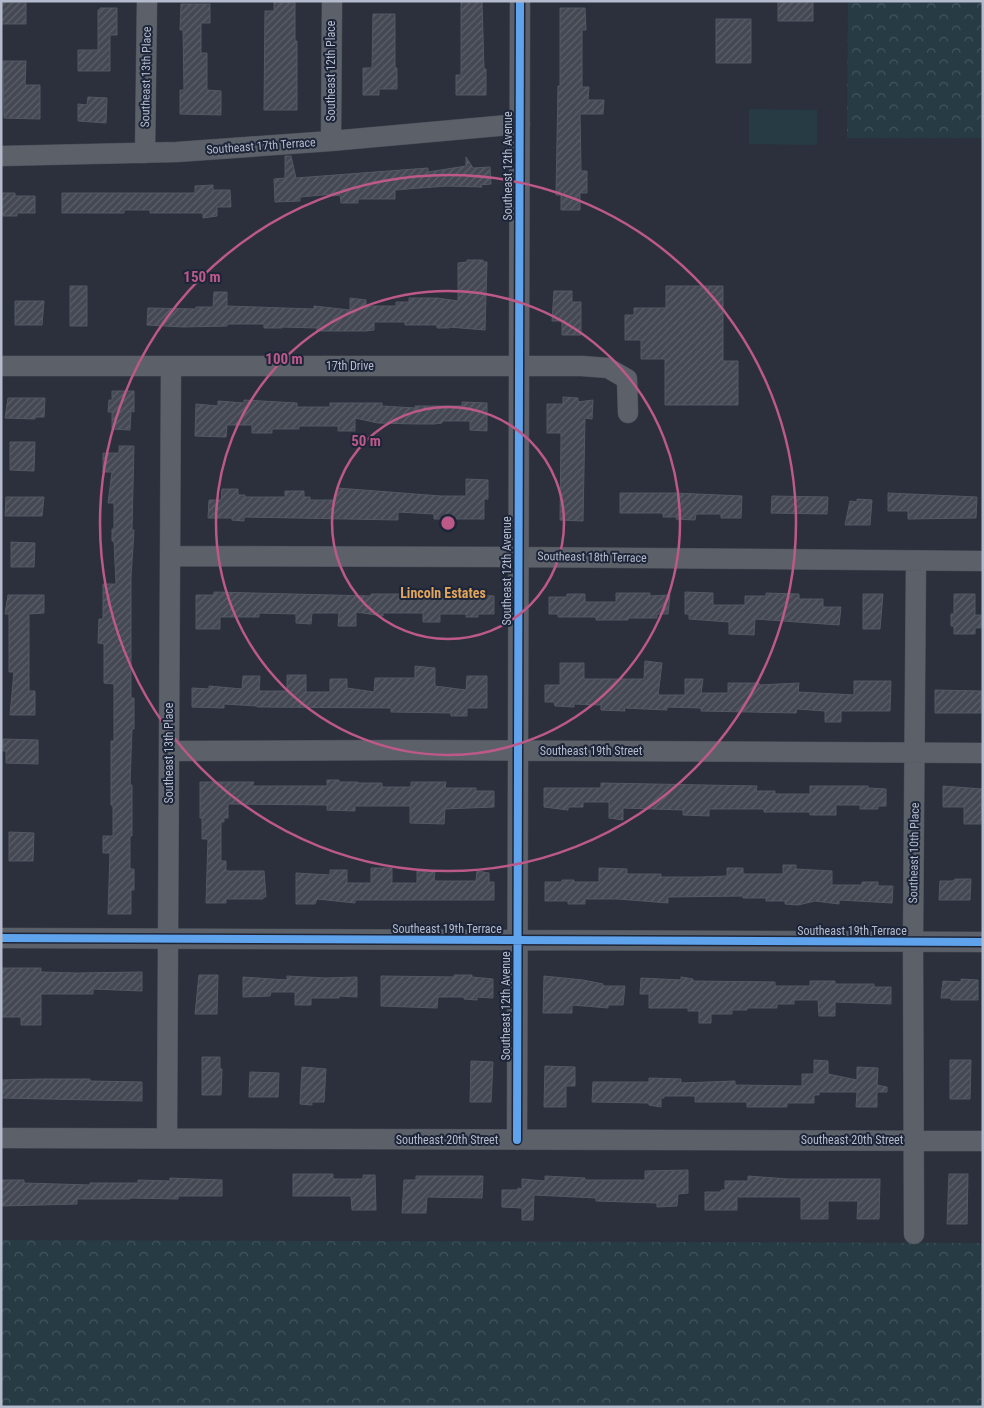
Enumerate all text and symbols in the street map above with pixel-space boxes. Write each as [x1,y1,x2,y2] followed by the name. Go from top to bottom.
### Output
[324,20,338,121] street label: Southeast 12th Place
[138,26,154,128] street label: Southeast 13th Place
[501,111,515,221] street label: Southeast 12th Avenue
[206,135,316,157] street label: Southeast 17th Terrace
[183,268,221,286] text: 150 m
[265,350,303,368] text: 100 m
[326,359,374,373] street label: 17th Drive
[351,432,381,450] text: 50 m
[439,514,457,532] centre of rings
[500,516,514,626] street label: Southeast 12th Avenue
[537,549,647,565] street label: Southeast 18th Terrace
[400,585,486,601] district label: Lincoln Estates
[162,702,176,803] street label: Southeast 13th Place
[540,744,643,758] street label: Southeast 19th Street
[906,802,922,904] street label: Southeast 10th Place
[392,922,502,936] street label: Southeast 19th Terrace
[797,924,907,938] street label: Southeast 19th Terrace
[499,951,513,1061] street label: Southeast 12th Avenue
[396,1133,499,1147] street label: Southeast 20th Street
[801,1133,904,1147] street label: Southeast 20th Street

